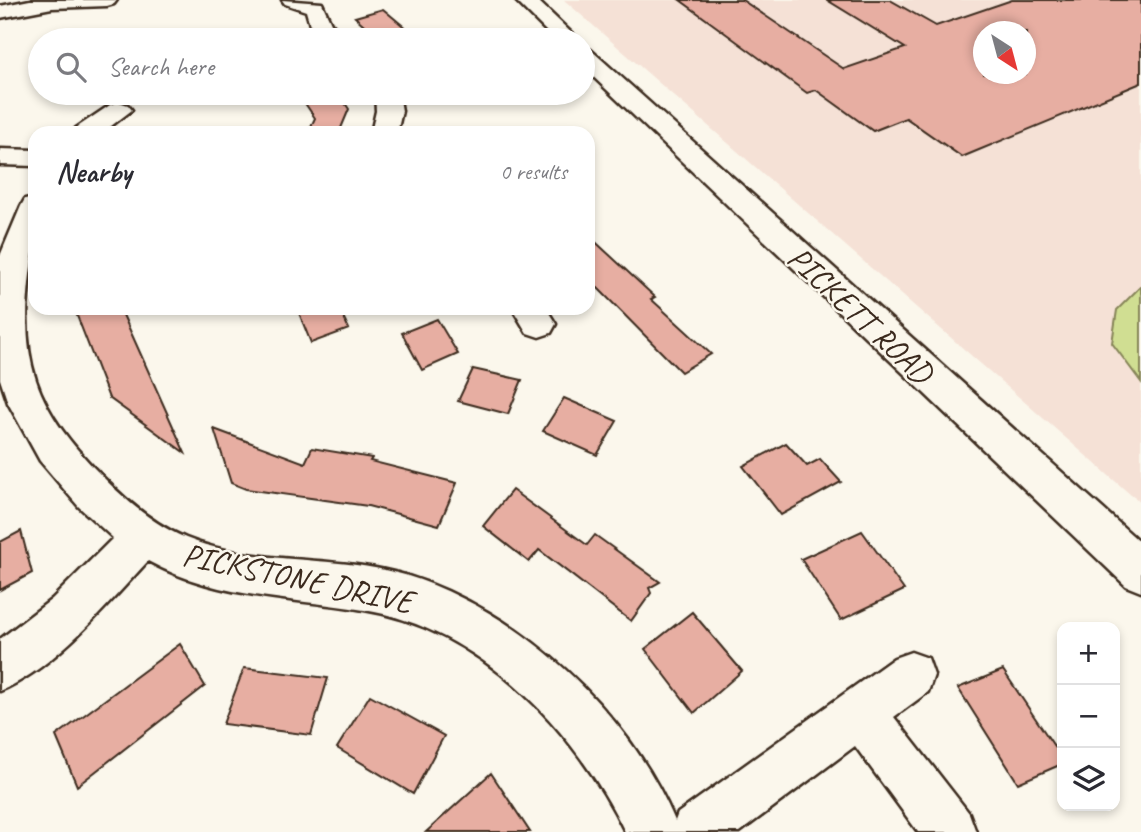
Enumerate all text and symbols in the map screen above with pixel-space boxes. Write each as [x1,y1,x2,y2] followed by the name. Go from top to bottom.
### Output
[973,21,1036,84] north arrow
[28,28,595,105] search box
[52,48,90,86] icon: search
[108,50,214,83] text: Search here
[56,153,132,191] text: Nearby
[500,157,567,186] text: 0 results
[779,237,944,395] street label: PICKETT ROAD
[179,533,420,624] street label: PICKSTONE DRIVE
[1057,622,1120,811] map controls
[1057,622,1120,685] button: +
[1057,685,1120,748] button: −
[1057,748,1120,811] button: layers

